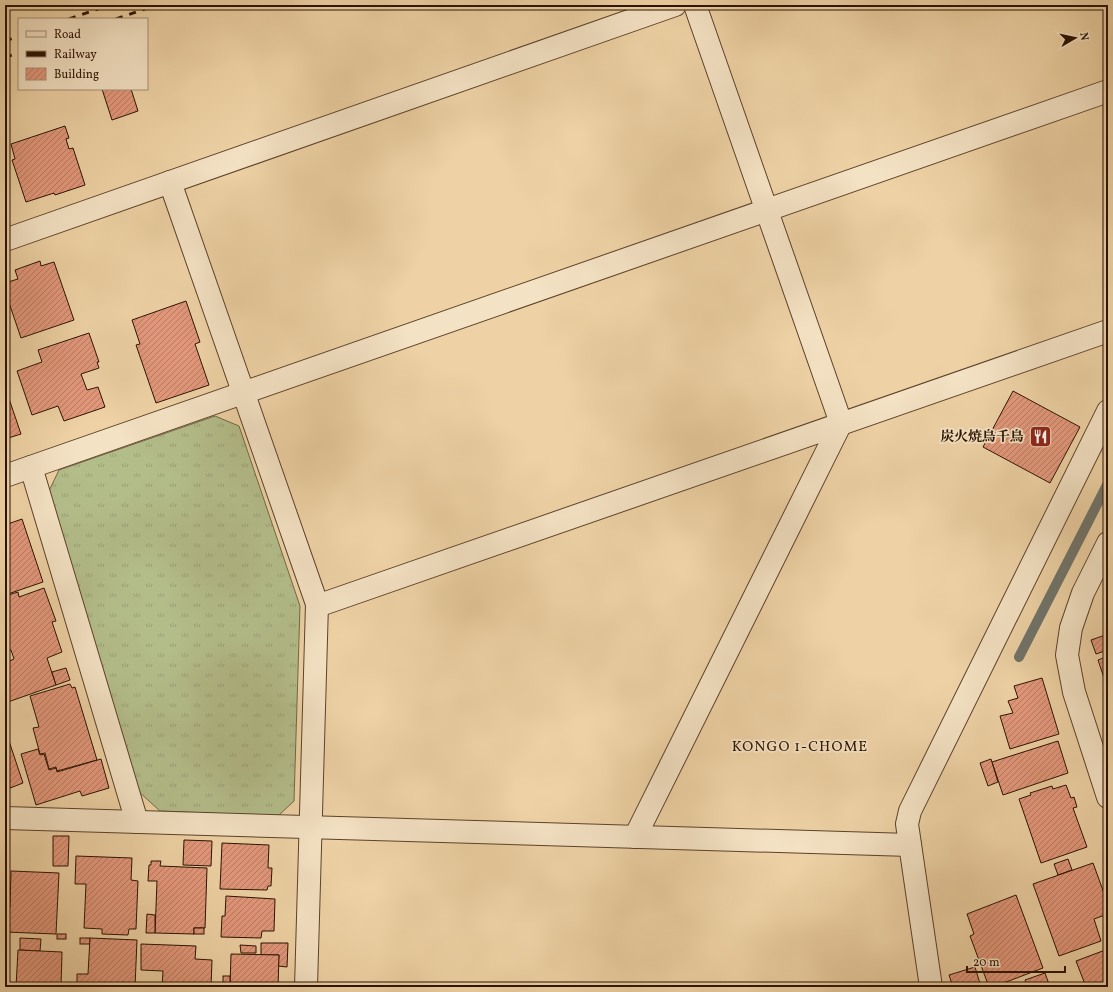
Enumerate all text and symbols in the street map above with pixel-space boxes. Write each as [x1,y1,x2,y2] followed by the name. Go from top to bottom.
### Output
[18,18,148,90] legend
[1055,18,1095,58] north arrow
[54,27,81,43] text: Road
[1075,32,1091,42] text: N
[54,47,97,63] text: Railway
[54,67,99,83] text: Building
[1027,423,1053,449] restaurant icon: 炭火焼鳥千鳥
[940,428,1024,447] place label: 炭火焼鳥千鳥
[732,737,868,758] district label: KONGO 1-CHOME
[967,948,1065,974] scale bar
[973,955,1000,971] text: 20 m

